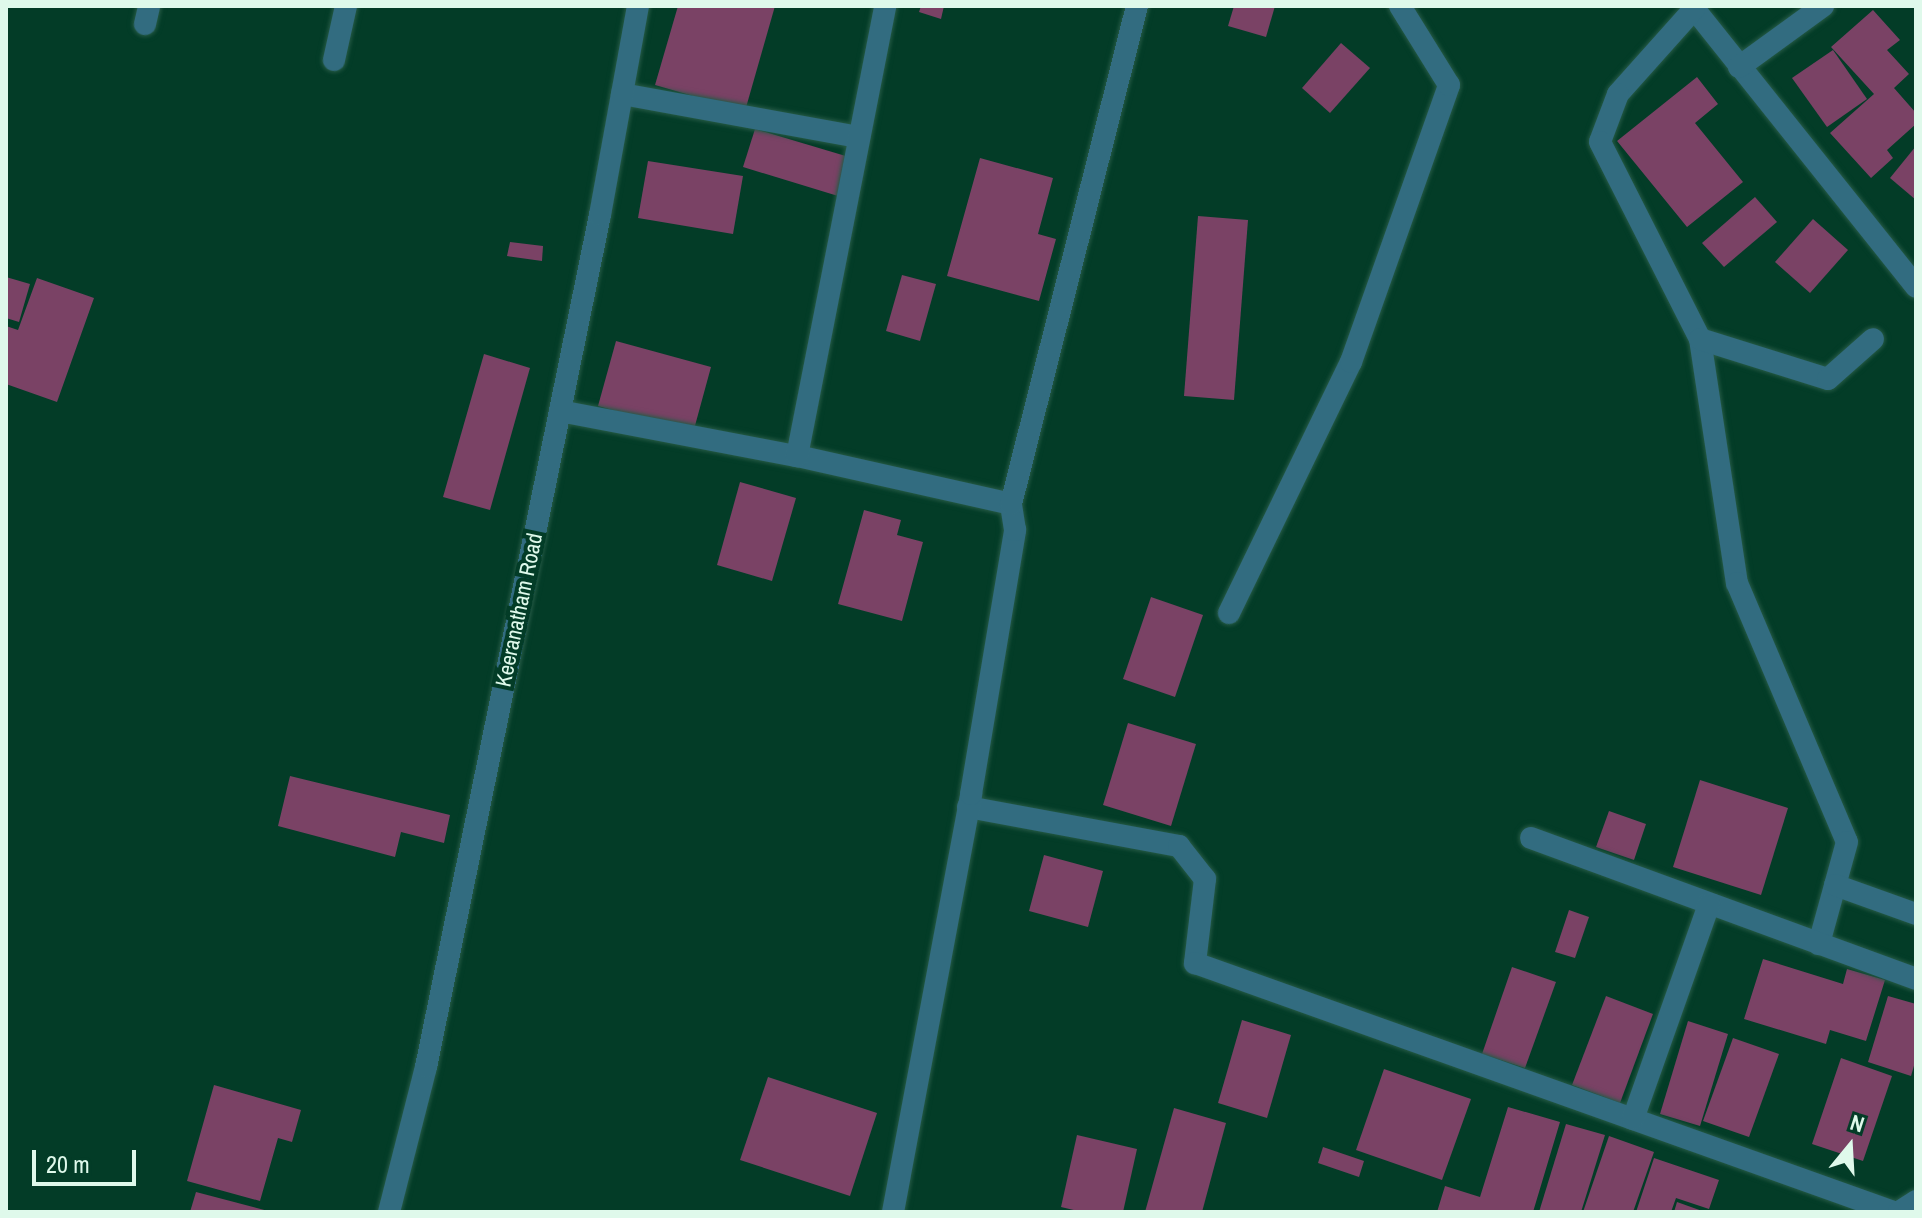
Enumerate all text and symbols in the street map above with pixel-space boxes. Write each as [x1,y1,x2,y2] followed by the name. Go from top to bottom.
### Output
[490,531,548,689] street label: Keeranatham Road
[1810,1106,1890,1186] north arrow
[1847,1107,1868,1139] text: N
[36,1134,140,1184] scale bar
[46,1148,90,1180] text: 20 m

